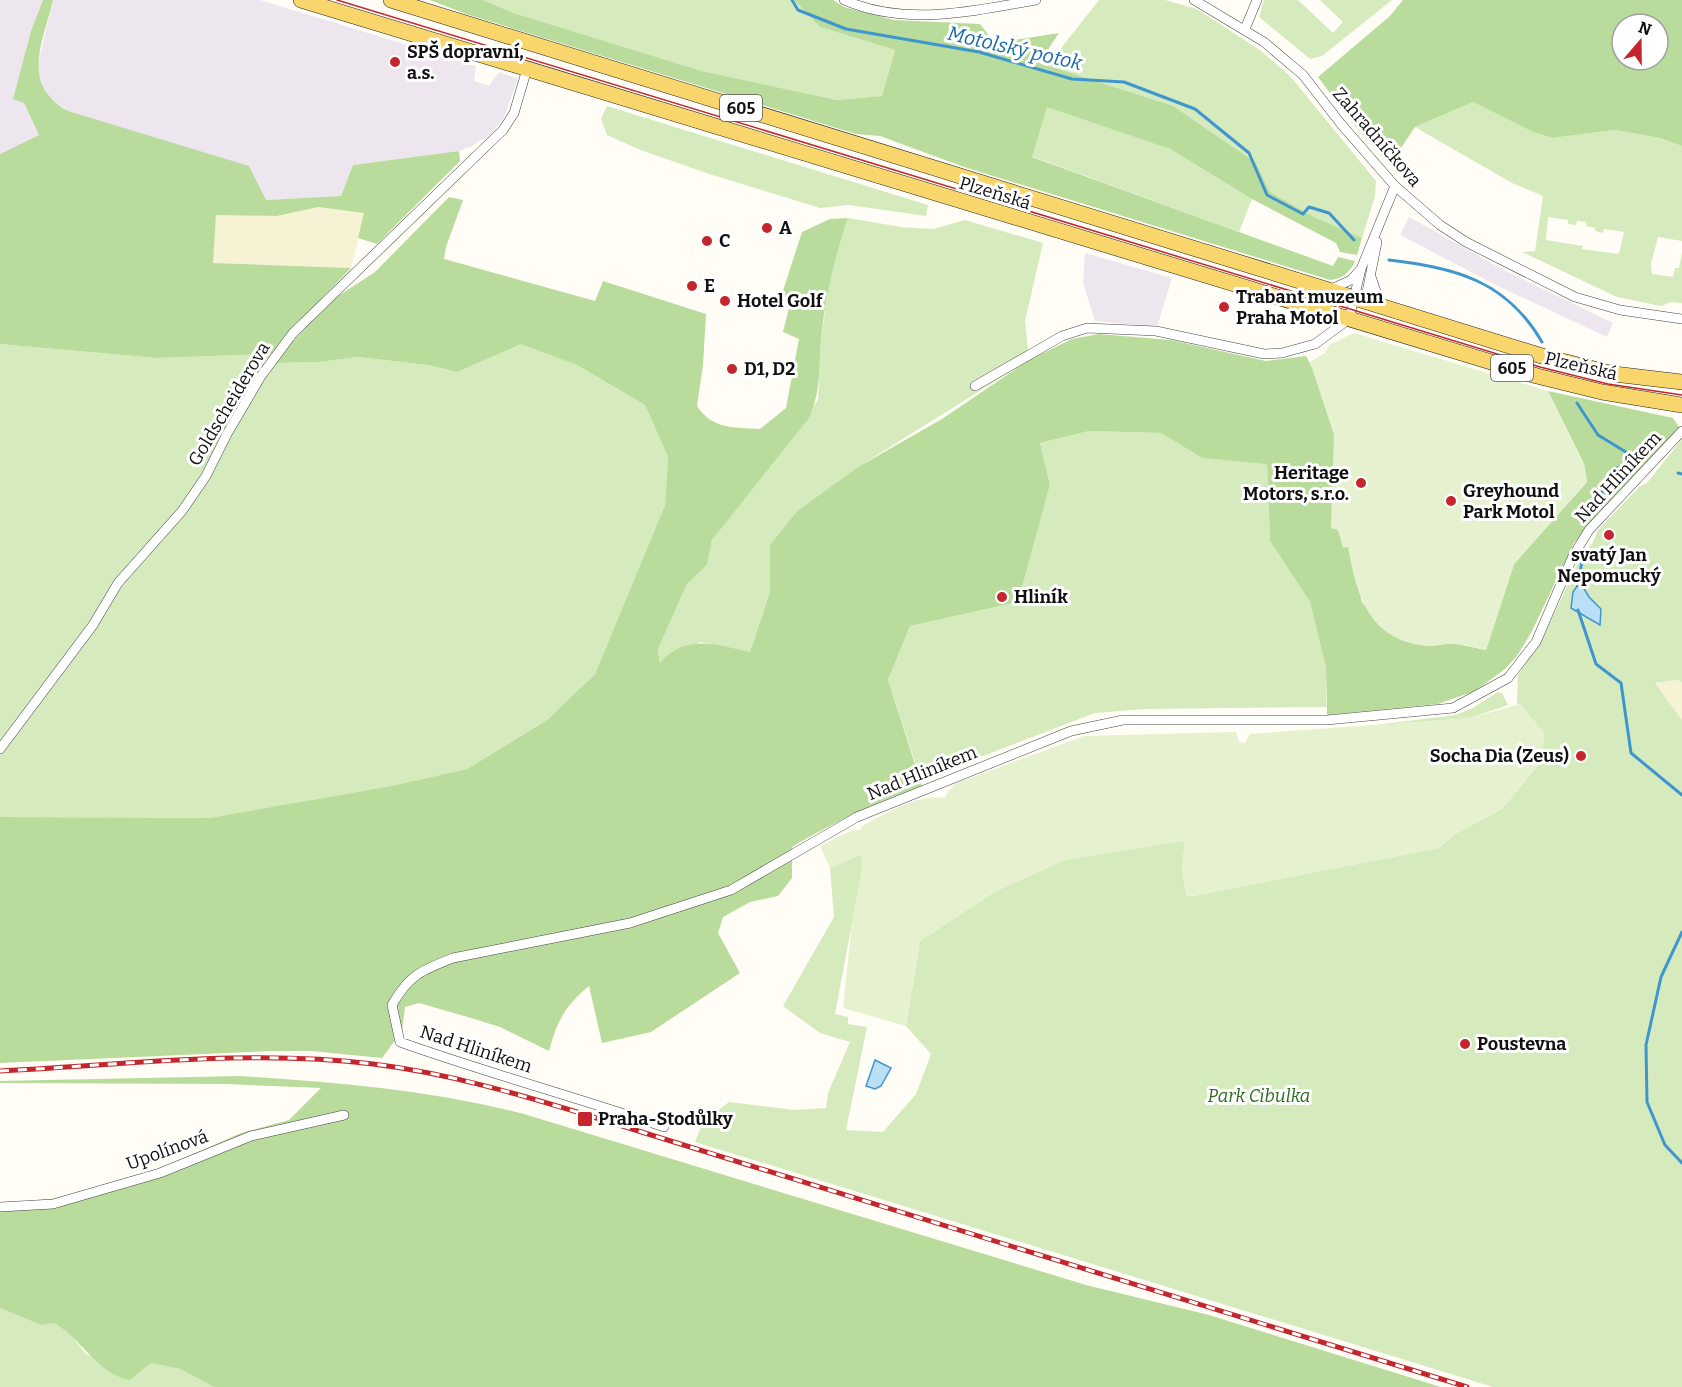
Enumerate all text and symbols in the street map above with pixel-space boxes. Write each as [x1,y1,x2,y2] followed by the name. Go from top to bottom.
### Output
[1610,12,1670,72] north arrow
[1636,17,1654,39] text: N
[945,21,1085,75] water label: Motolský potok
[407,40,524,84] place label: SPŠ dopravní, a.s.
[388,55,402,69] marker: SPŠ dopravní, a.s.
[1328,83,1426,191] street label: Zahradníčkova
[720,95,762,121] road number: 605
[957,172,1034,214] street label: Plzeňská
[779,217,792,239] place label: A
[760,221,774,235] marker: A
[719,230,730,252] place label: C
[700,234,714,248] marker: C
[704,275,715,297] place label: E
[685,279,699,293] marker: E
[1236,286,1383,329] place label: Trabant muzeum Praha Motol
[737,290,824,312] place label: Hotel Golf
[718,294,732,308] marker: Hotel Golf
[1217,300,1231,314] marker: Trabant muzeum Praha Motol
[183,338,275,470] street label: Goldscheiderova
[1543,347,1620,385] street label: Plzeňská
[1491,355,1533,381] road number: 605
[744,358,795,380] place label: D1, D2
[725,362,739,376] marker: D1, D2
[1570,427,1666,527] street label: Nad Hliníkem
[1243,462,1349,505] place label: Heritage Motors, s.r.o.
[1354,476,1368,490] marker: Heritage Motors, s.r.o.
[1463,480,1559,523] place label: Greyhound Park Motol
[1444,494,1458,508] marker: Greyhound Park Motol
[1602,528,1616,542] marker: svatý Jan Nepomucký
[1557,544,1662,587] place label: svatý Jan Nepomucký
[1014,586,1068,608] place label: Hliník
[995,590,1009,604] marker: Hliník
[864,741,980,805] street label: Nad Hliníkem
[1430,745,1569,767] place label: Socha Dia (Zeus)
[1574,749,1588,763] marker: Socha Dia (Zeus)
[417,1021,535,1077] street label: Nad Hliníkem
[1477,1033,1566,1055] place label: Poustevna
[1458,1037,1472,1051] marker: Poustevna
[1208,1085,1310,1107] park label: Park Cibulka
[598,1108,734,1130] place label: Praha-Stodůlky
[576,1110,594,1128] marker: Praha-Stodůlky
[123,1125,211,1175] street label: Upolínová

